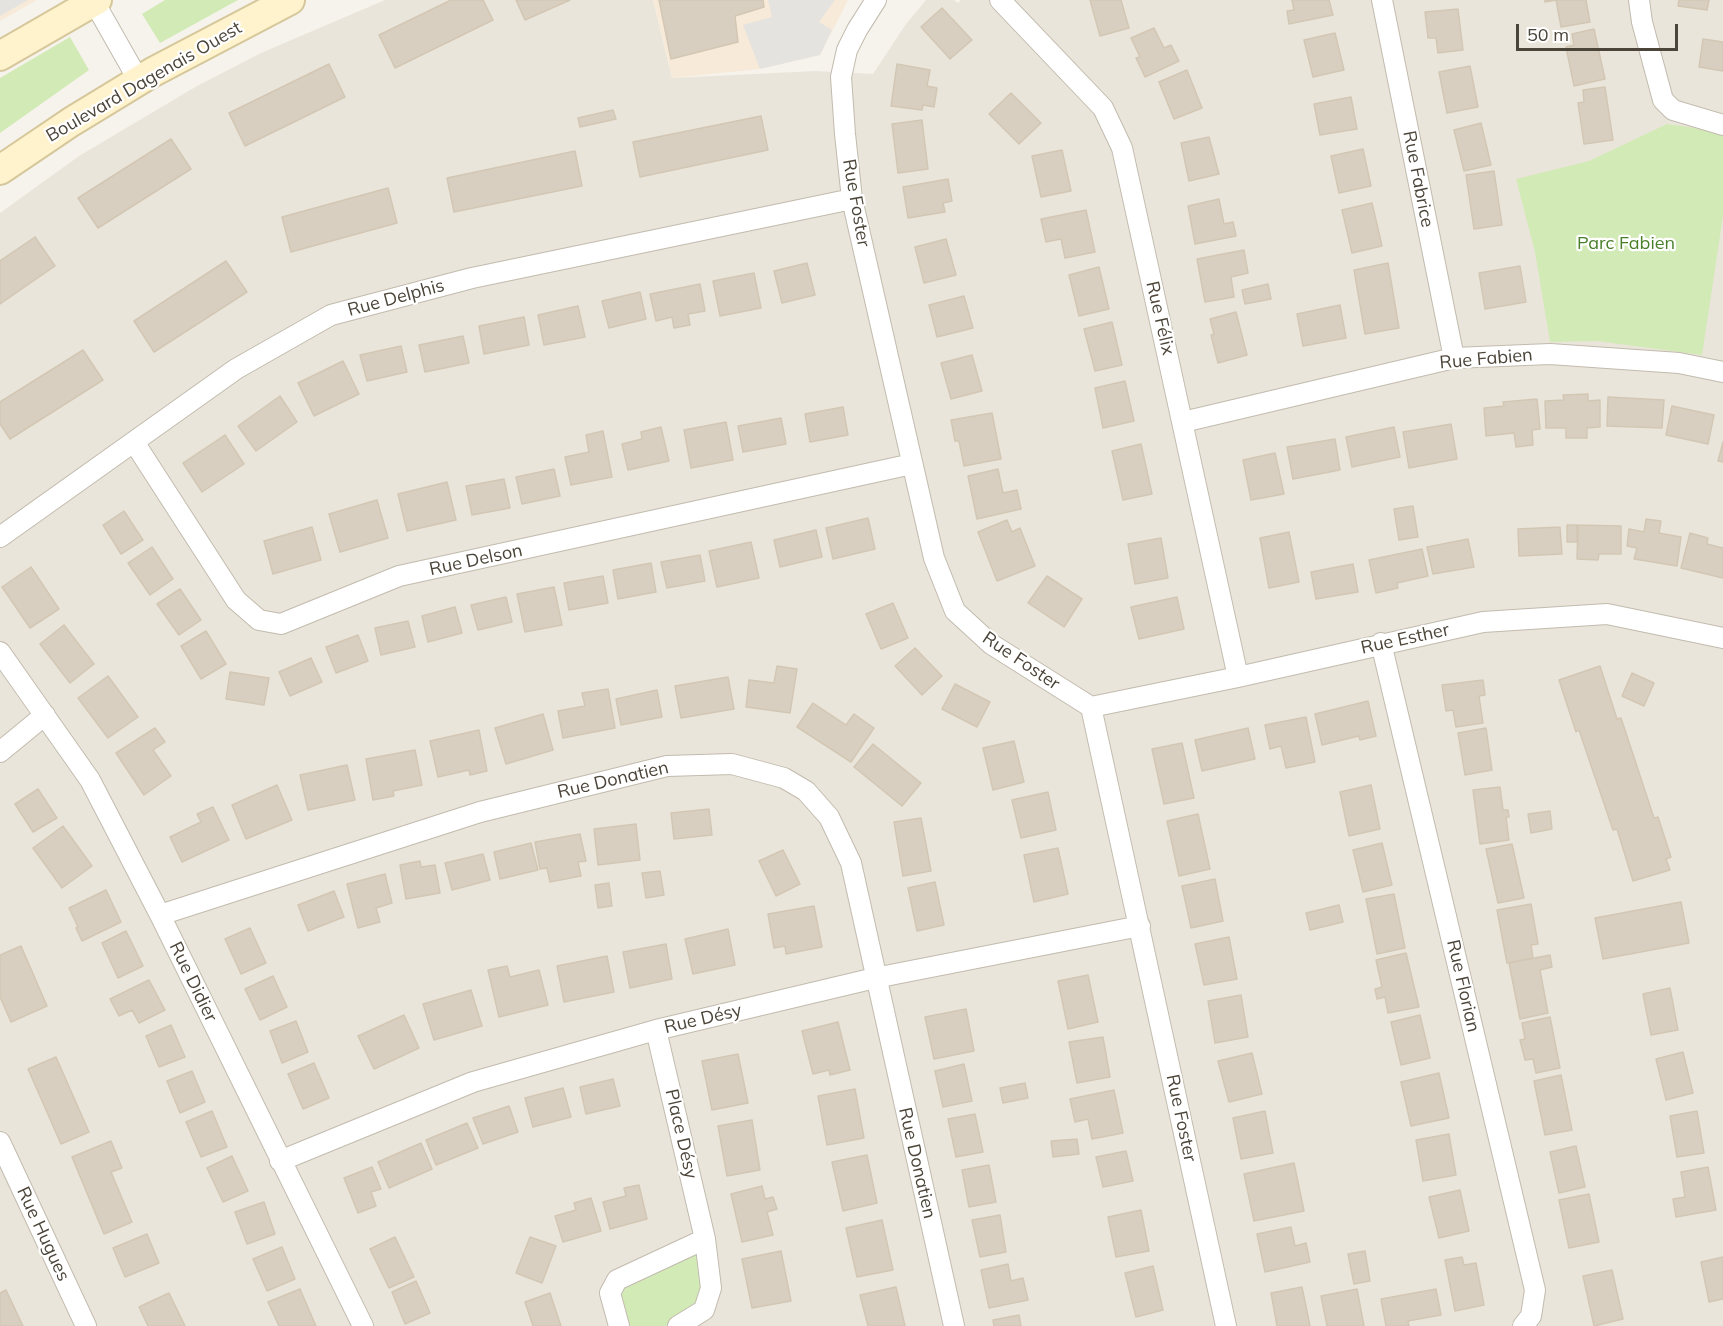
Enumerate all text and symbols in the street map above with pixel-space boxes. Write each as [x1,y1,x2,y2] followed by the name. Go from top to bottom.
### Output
[1519,12,1681,50] scale bar
[42,17,246,147] street label: Boulevard Dagenais Ouest
[1527,23,1569,46] text: 50 m
[1398,129,1438,229] street label: Rue Fabrice
[838,157,874,249] street label: Rue Foster
[1577,233,1675,255] park label: Parc Fabien
[345,275,447,321] street label: Rue Delphis
[1141,279,1179,357] street label: Rue Félix
[1439,344,1533,374] street label: Rue Fabien
[427,540,525,580] street label: Rue Delson
[1359,619,1451,659] street label: Rue Esther
[978,627,1064,695] street label: Rue Foster
[555,757,671,803] street label: Rue Donatien
[164,938,222,1026] street label: Rue Didier
[1442,938,1484,1034] street label: Rue Florian
[662,1000,744,1038] street label: Rue Désy
[1161,1072,1201,1164] street label: Rue Foster
[660,1087,702,1181] street label: Place Désy
[894,1105,940,1221] street label: Rue Donatien
[12,1183,74,1285] street label: Rue Hugues

